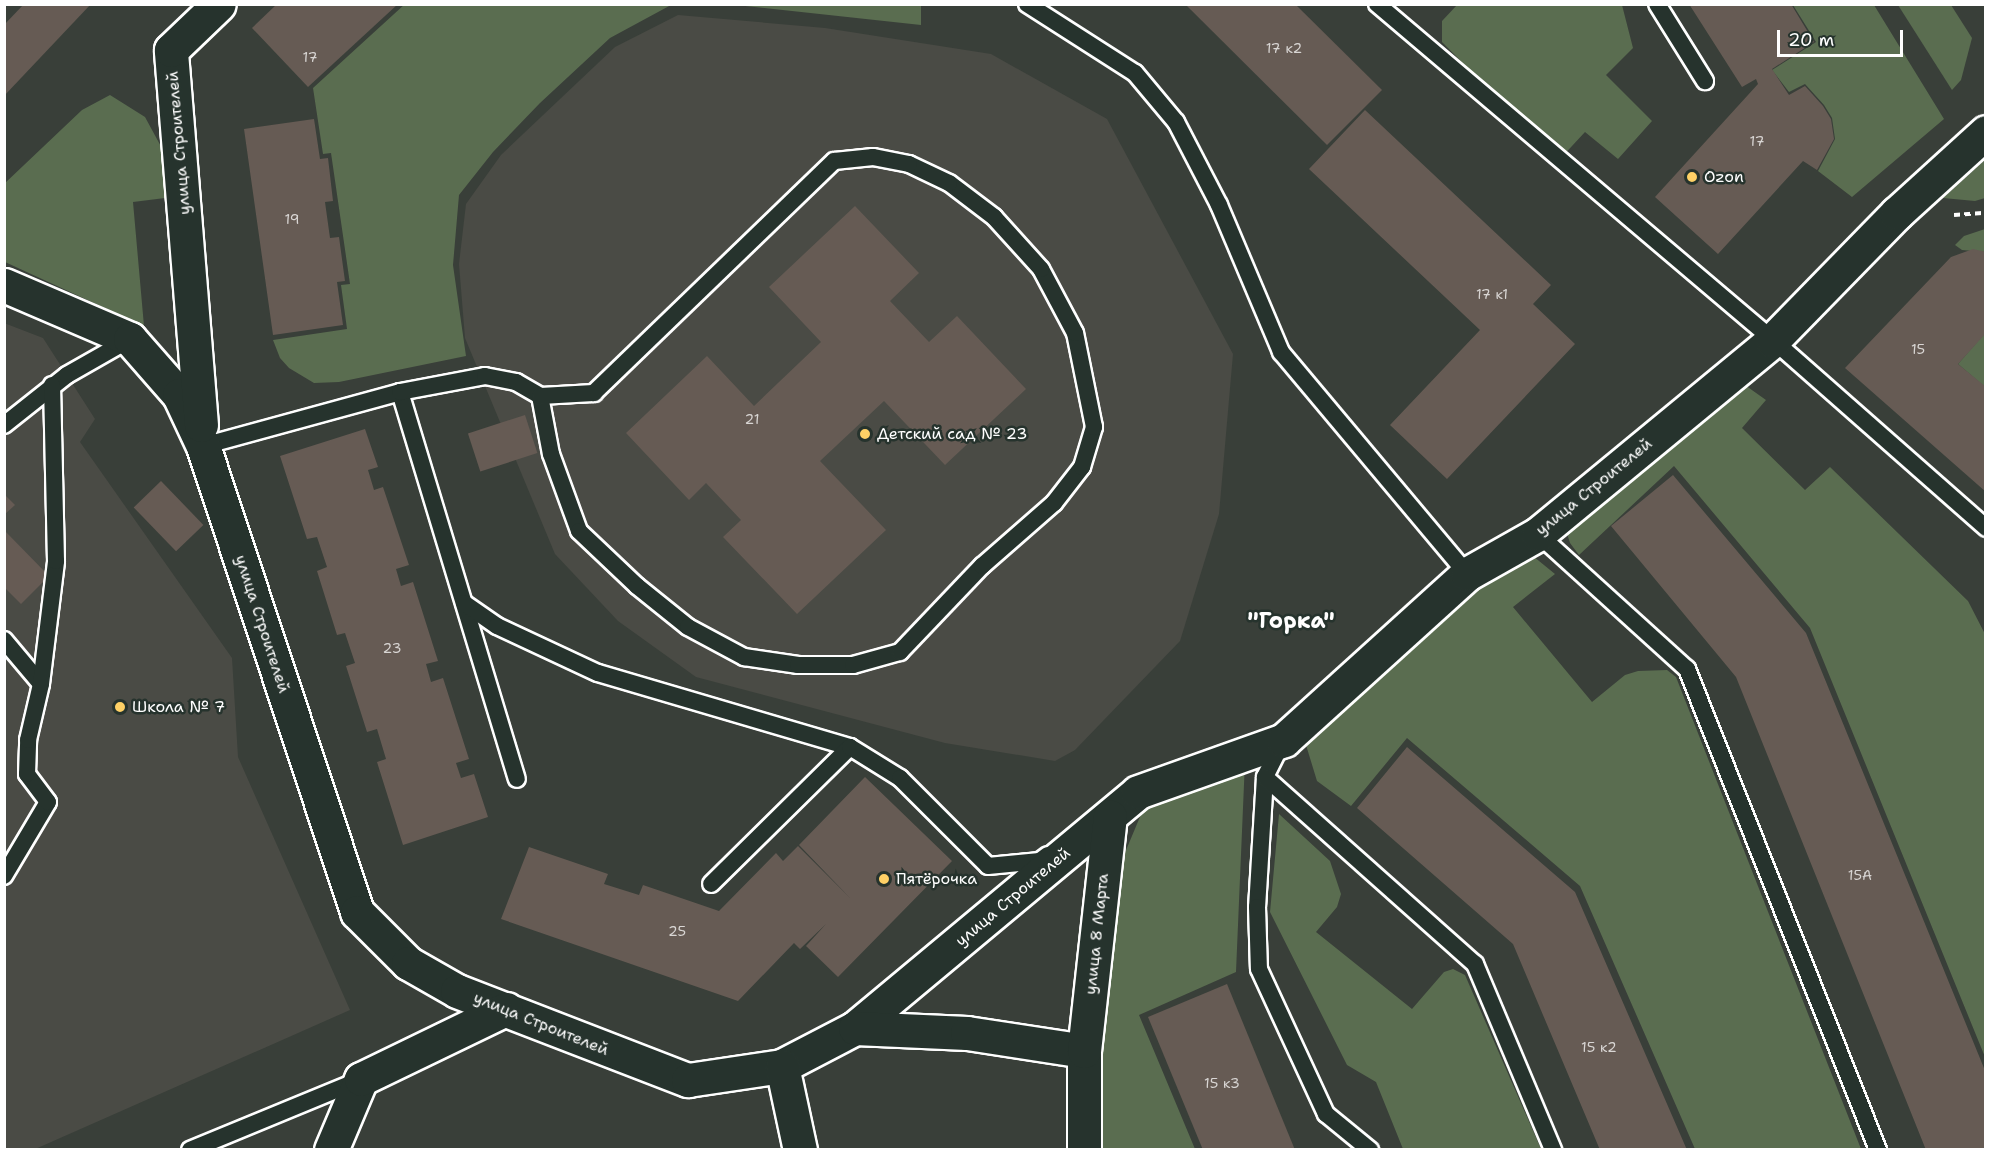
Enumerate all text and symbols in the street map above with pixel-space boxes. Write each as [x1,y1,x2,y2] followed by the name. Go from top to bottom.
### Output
[1780,18,1906,56] scale bar
[1788,28,1834,52] text: 20 m
[1266,40,1302,56] house number: 17 к2
[303,49,317,65] house number: 17
[163,70,195,216] street label: улица Строителей
[1750,133,1764,149] house number: 17
[1704,167,1744,187] place label: Ozon
[1685,170,1699,184] marker: Ozon
[284,211,300,227] house number: 19
[1476,286,1508,302] house number: 17 к1
[1911,341,1925,357] house number: 15
[745,411,759,427] house number: 21
[877,424,1027,444] place label: Детский сад № 23
[858,427,872,441] marker: Детский сад № 23
[1532,434,1656,540] street label: улица Строителей
[231,553,293,695] street label: улица Строителей
[1247,608,1335,634] district label: "Горка"
[383,640,401,656] house number: 23
[132,697,225,717] place label: Школа № 7
[113,700,127,714] marker: Школа № 7
[952,843,1074,951] street label: улица Строителей
[1848,867,1872,883] house number: 15А
[896,869,977,889] place label: Пятёрочка
[877,872,891,886] marker: Пятёрочка
[1081,872,1113,996] street label: улица 8 Марта
[668,923,686,939] house number: 25
[471,988,611,1060] street label: улица Строителей
[1581,1039,1617,1055] house number: 15 к2
[1204,1075,1240,1091] house number: 15 к3

